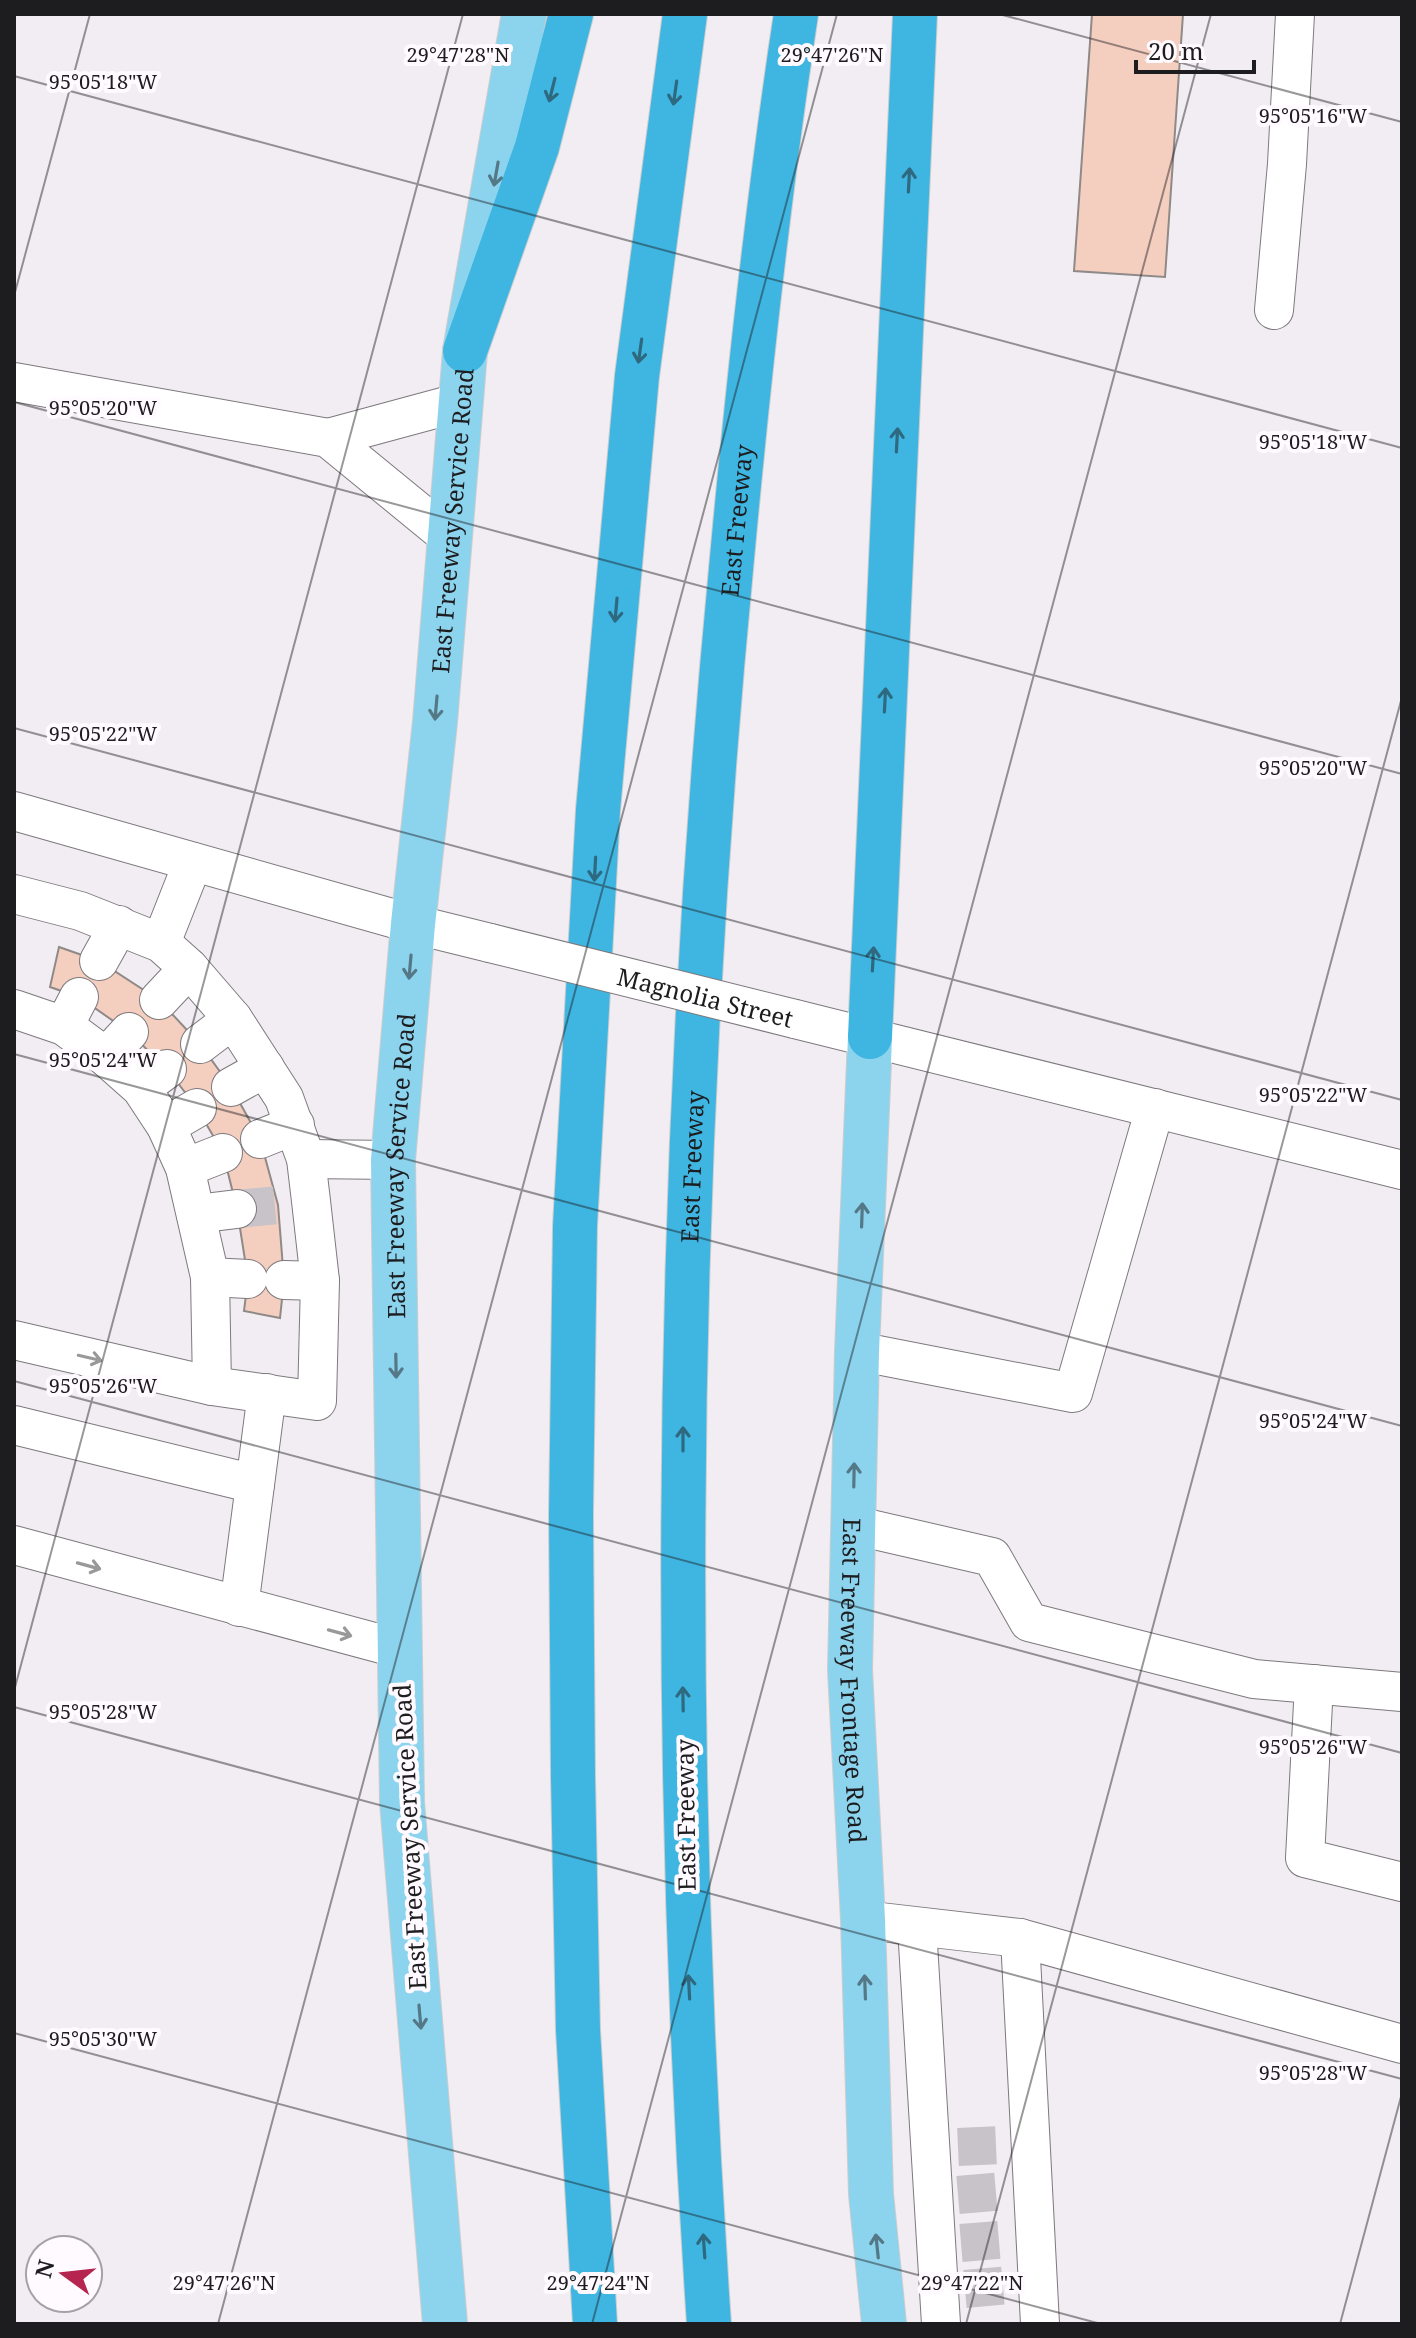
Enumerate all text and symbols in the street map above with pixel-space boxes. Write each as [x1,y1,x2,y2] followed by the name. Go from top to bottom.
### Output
[1136,24,1254,74] scale bar
[1148,34,1204,67] text: 20 m
[407,41,509,68] text: 29°47'28"N
[781,41,883,68] text: 29°47'26"N
[49,68,157,95] text: 95°05'18"W
[544,76,559,102] one-way arrow
[667,80,682,106] one-way arrow
[1259,102,1367,129] text: 95°05'16"W
[487,160,502,186] one-way arrow
[901,167,916,194] one-way arrow
[632,338,647,363] one-way arrow
[423,366,480,675] street label: East Freeway Service Road
[49,394,157,421] text: 95°05'20"W
[890,427,905,454] one-way arrow
[1259,428,1367,455] text: 95°05'18"W
[712,442,759,598] street label: East Freeway
[608,596,623,623] one-way arrow
[878,687,893,714] one-way arrow
[428,694,443,721] one-way arrow
[49,720,157,747] text: 95°05'22"W
[1259,754,1367,781] text: 95°05'20"W
[587,855,602,882] one-way arrow
[866,946,881,973] one-way arrow
[402,953,417,980] one-way arrow
[614,959,797,1034] street label: Magnolia Street
[377,1012,422,1319] street label: East Freeway Service Road
[49,1046,157,1073] text: 95°05'24"W
[1259,1081,1367,1108] text: 95°05'22"W
[672,1089,711,1243] street label: East Freeway
[855,1202,870,1229] one-way arrow
[77,1351,102,1366] one-way arrow
[388,1352,404,1379] one-way arrow
[49,1372,157,1399] text: 95°05'26"W
[1259,1407,1367,1434] text: 95°05'24"W
[675,1426,691,1453] one-way arrow
[847,1462,862,1489] one-way arrow
[833,1518,875,1844] street label: East Freeway Frontage Road
[76,1559,102,1574] one-way arrow
[327,1627,353,1642] one-way arrow
[384,1683,433,1991] street label: East Freeway Service Road
[675,1686,690,1713] one-way arrow
[49,1698,157,1725] text: 95°05'28"W
[1259,1733,1367,1760] text: 95°05'26"W
[667,1738,703,1891] street label: East Freeway
[682,1974,697,2001] one-way arrow
[858,1974,873,2001] one-way arrow
[413,2003,428,2030] one-way arrow
[49,2025,157,2052] text: 95°05'30"W
[1259,2059,1367,2086] text: 95°05'28"W
[696,2233,711,2260] one-way arrow
[869,2233,884,2260] one-way arrow
[24,2234,104,2314] north arrow
[27,2256,60,2281] text: N
[173,2269,275,2296] text: 29°47'26"N
[547,2269,649,2296] text: 29°47'24"N
[921,2269,1023,2296] text: 29°47'22"N

